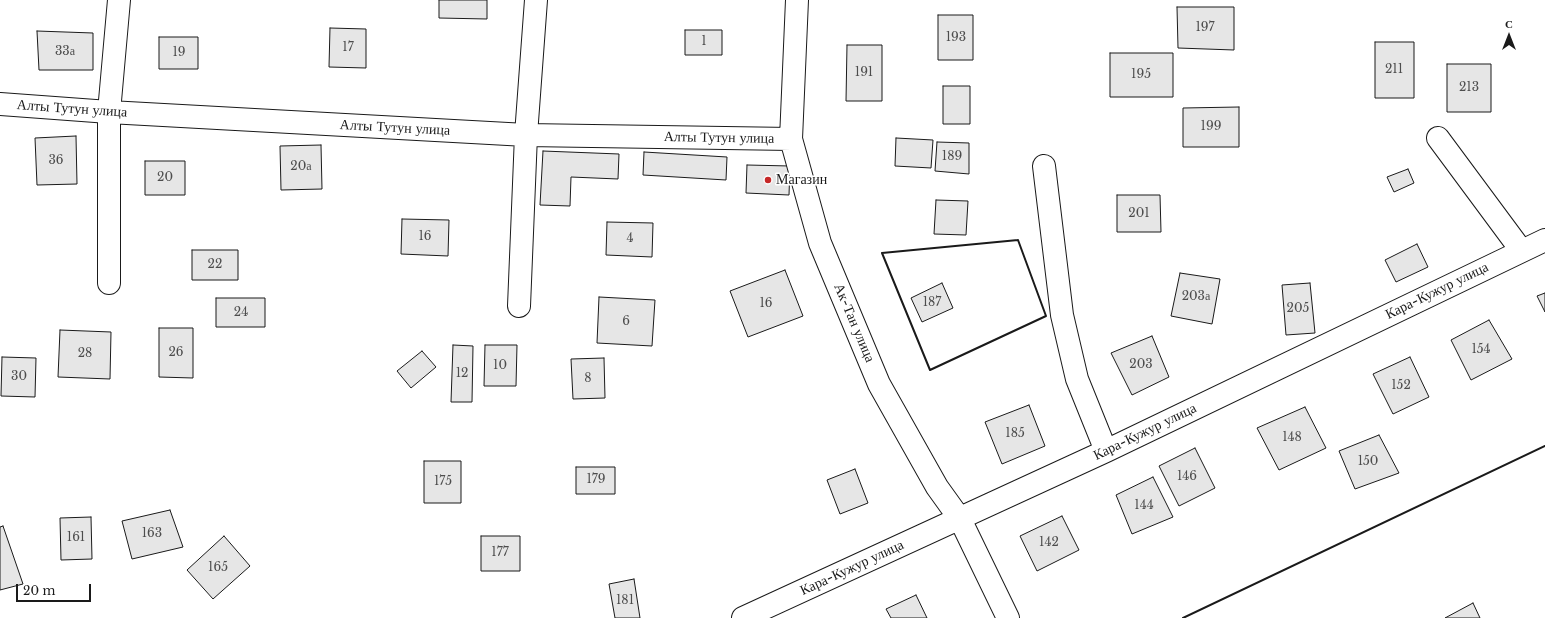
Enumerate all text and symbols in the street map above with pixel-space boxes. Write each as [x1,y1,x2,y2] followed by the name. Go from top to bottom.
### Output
[1489,16,1529,56] north arrow
[1505,17,1513,31] text: С
[1195,21,1215,35] house number: 197
[946,31,966,45] house number: 193
[701,35,707,49] house number: 1
[342,41,354,55] house number: 17
[55,45,75,59] house number: 33а
[172,46,186,60] house number: 19
[1385,63,1403,77] house number: 211
[855,66,873,80] house number: 191
[1131,68,1151,82] house number: 195
[1459,81,1479,95] house number: 213
[16,97,128,121] street label: Алты Тутун улица
[339,117,451,139] street label: Алты Тутун улица
[1201,120,1221,134] house number: 199
[664,129,774,147] street label: Алты Тутун улица
[942,150,962,164] house number: 189
[48,154,64,168] house number: 36
[290,160,312,174] house number: 20а
[157,171,173,185] house number: 20
[776,172,827,188] place label: Магазин
[763,175,773,185] marker: Магазин
[1128,207,1150,221] house number: 201
[418,230,432,244] house number: 16
[626,232,634,246] house number: 4
[208,258,222,272] house number: 22
[1383,259,1491,323] street label: Кара-Кужур улица
[830,281,878,365] street label: Ак-Тан улица
[1182,290,1210,304] house number: 203а
[923,296,941,310] house number: 187
[759,297,773,311] house number: 16
[1287,302,1309,316] house number: 205
[234,306,248,320] house number: 24
[622,315,630,329] house number: 6
[1471,343,1491,357] house number: 154
[168,346,184,360] house number: 26
[78,347,92,361] house number: 28
[1129,358,1153,372] house number: 203
[493,359,507,373] house number: 10
[456,367,468,381] house number: 12
[11,370,27,384] house number: 30
[584,372,592,386] house number: 8
[1391,379,1411,393] house number: 152
[1091,400,1199,464] street label: Кара-Кужур улица
[1005,427,1025,441] house number: 185
[1282,431,1302,445] house number: 148
[1358,455,1378,469] house number: 150
[1177,470,1197,484] house number: 146
[586,473,606,487] house number: 179
[434,475,452,489] house number: 175
[1134,499,1154,513] house number: 144
[142,527,162,541] house number: 163
[67,531,85,545] house number: 161
[1039,536,1059,550] house number: 142
[798,537,906,599] street label: Кара-Кужур улица
[491,546,509,560] house number: 177
[208,561,228,575] house number: 165
[18,576,93,602] scale bar
[23,583,55,598] text: 20 m
[616,594,634,608] house number: 181

